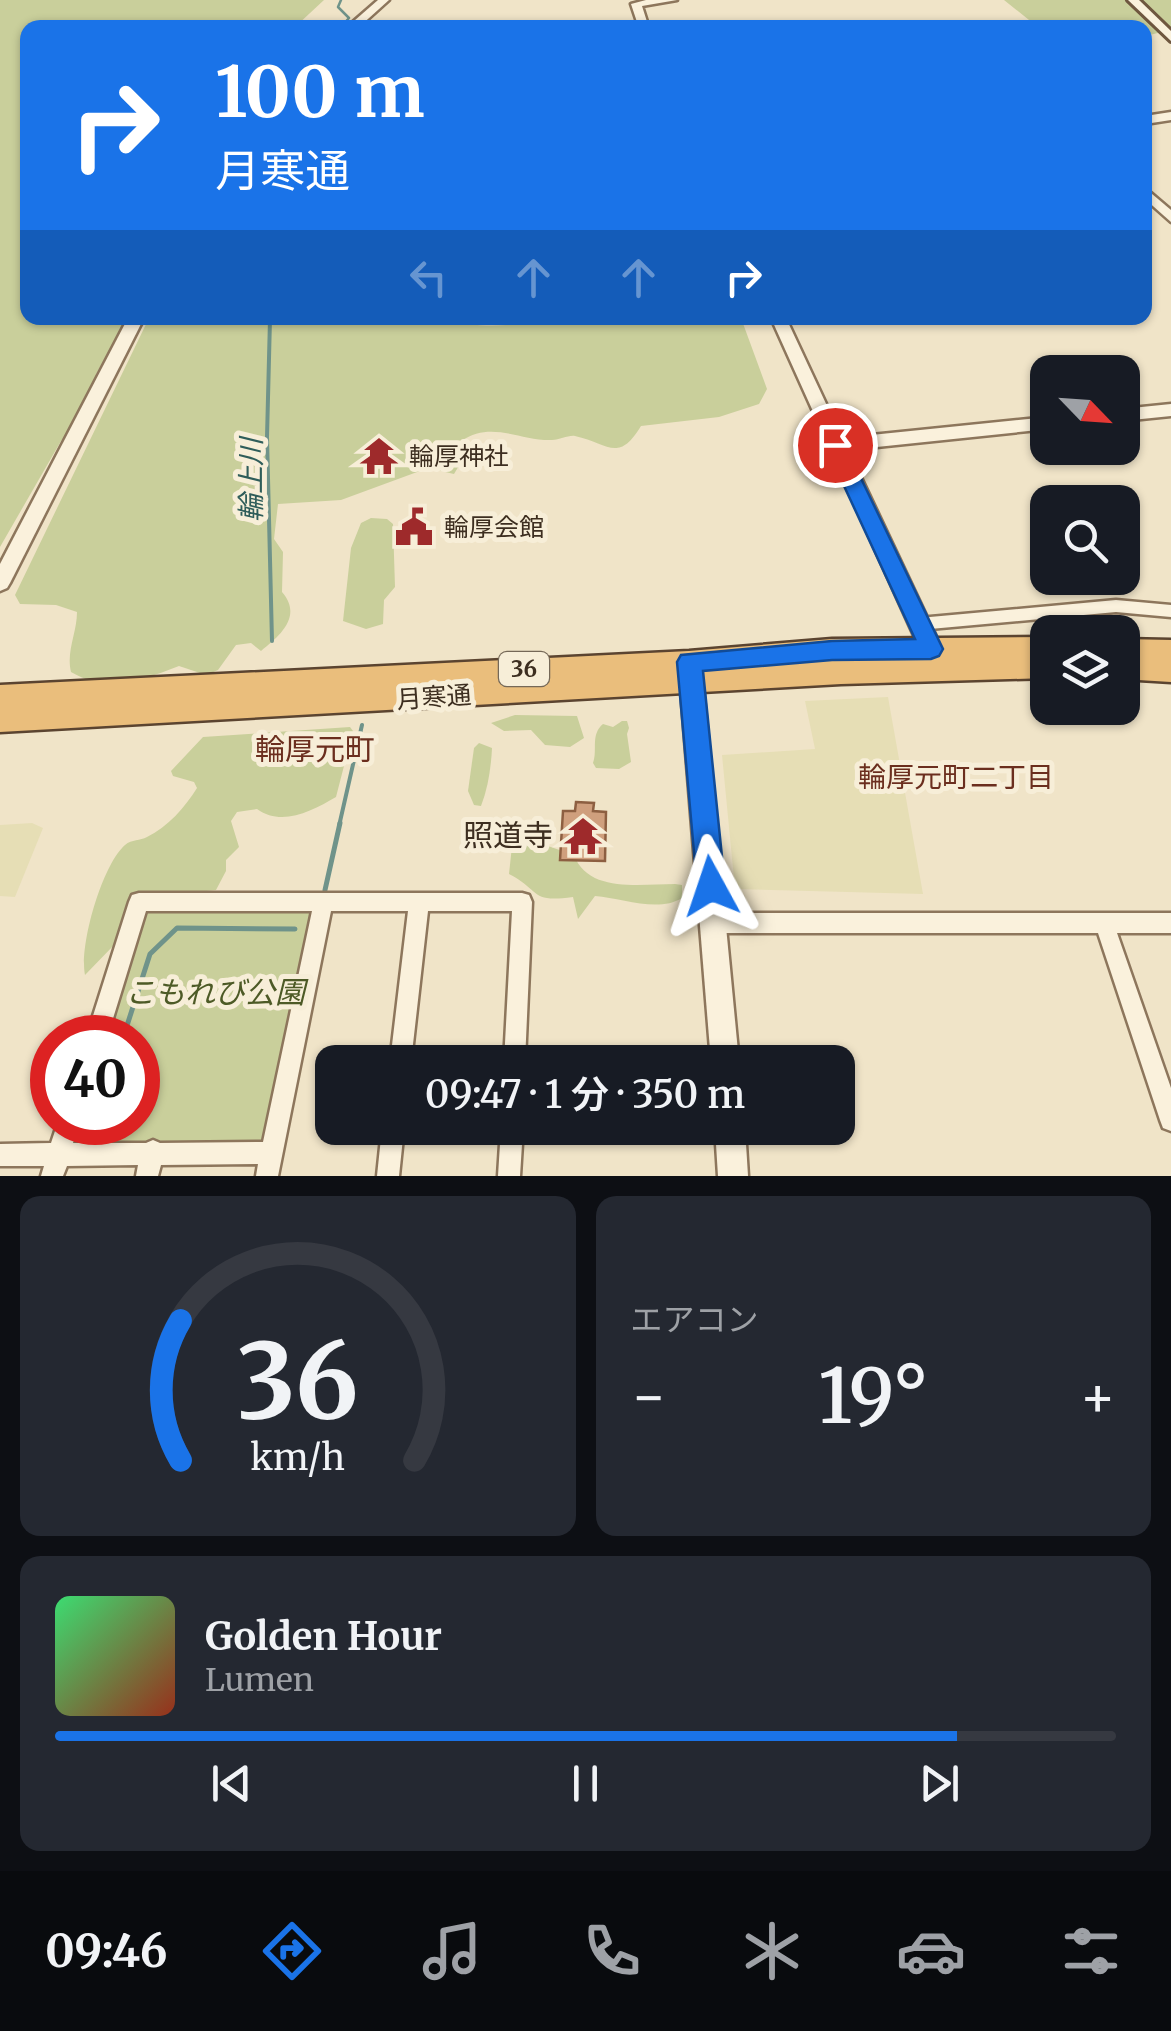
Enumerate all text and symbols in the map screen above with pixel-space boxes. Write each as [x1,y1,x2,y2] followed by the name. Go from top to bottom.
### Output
[215,48,425,136] text: 100 m
[50,60,180,190] icon: right
[215,143,350,199] text: 月寒通
[401,250,456,305] icon: left
[506,250,561,305] icon: ahead
[611,250,666,305] icon: ahead
[716,250,771,305] icon: right
[1030,355,1140,465] north arrow
[1030,355,1140,725] map controls
[793,403,878,488] pin
[808,418,863,473] icon: arrive
[233,435,269,522] water label: 輪上川
[358,435,400,477] temple icon: 輪厚神社
[409,440,509,472] place label: 輪厚神社
[1030,485,1140,595] button: search
[393,506,435,548] public building icon: 輪厚会館
[444,511,544,543] place label: 輪厚会館
[1030,615,1140,725] button: layers
[499,652,549,686] road number: 36
[395,678,473,716] street label: 月寒通
[255,730,375,768] district label: 輪厚元町
[858,759,1054,795] district label: 輪厚元町二丁目
[562,815,604,857] temple icon: 照道寺
[463,816,553,854] place label: 照道寺
[659,834,763,938] position arrow
[125,973,309,1011] park label: こもれび公園
[30,1015,160,1145] speed limit sign: 40
[425,1071,745,1118] text: 09:47 · 1 分 · 350 m
[631,1300,759,1340] text: エアコン
[237,1316,359,1446] text: 36
[818,1349,928,1443] text: 19°
[631,1362,667,1431] text: −
[1079,1362,1116,1431] text: +
[250,1435,345,1480] text: km/h
[205,1613,442,1660] text: Golden Hour
[205,1660,314,1700] text: Lumen
[204,1756,259,1811] icon: previous
[558,1756,613,1811] icon: pause
[912,1756,967,1811] icon: next
[257,1916,327,1986] icon: directions
[417,1916,487,1986] icon: music
[577,1916,647,1986] icon: phone
[737,1916,807,1986] icon: climate
[896,1916,966,1986] icon: car
[1056,1916,1126,1986] icon: filters
[45,1923,167,1979] text: 09:46

